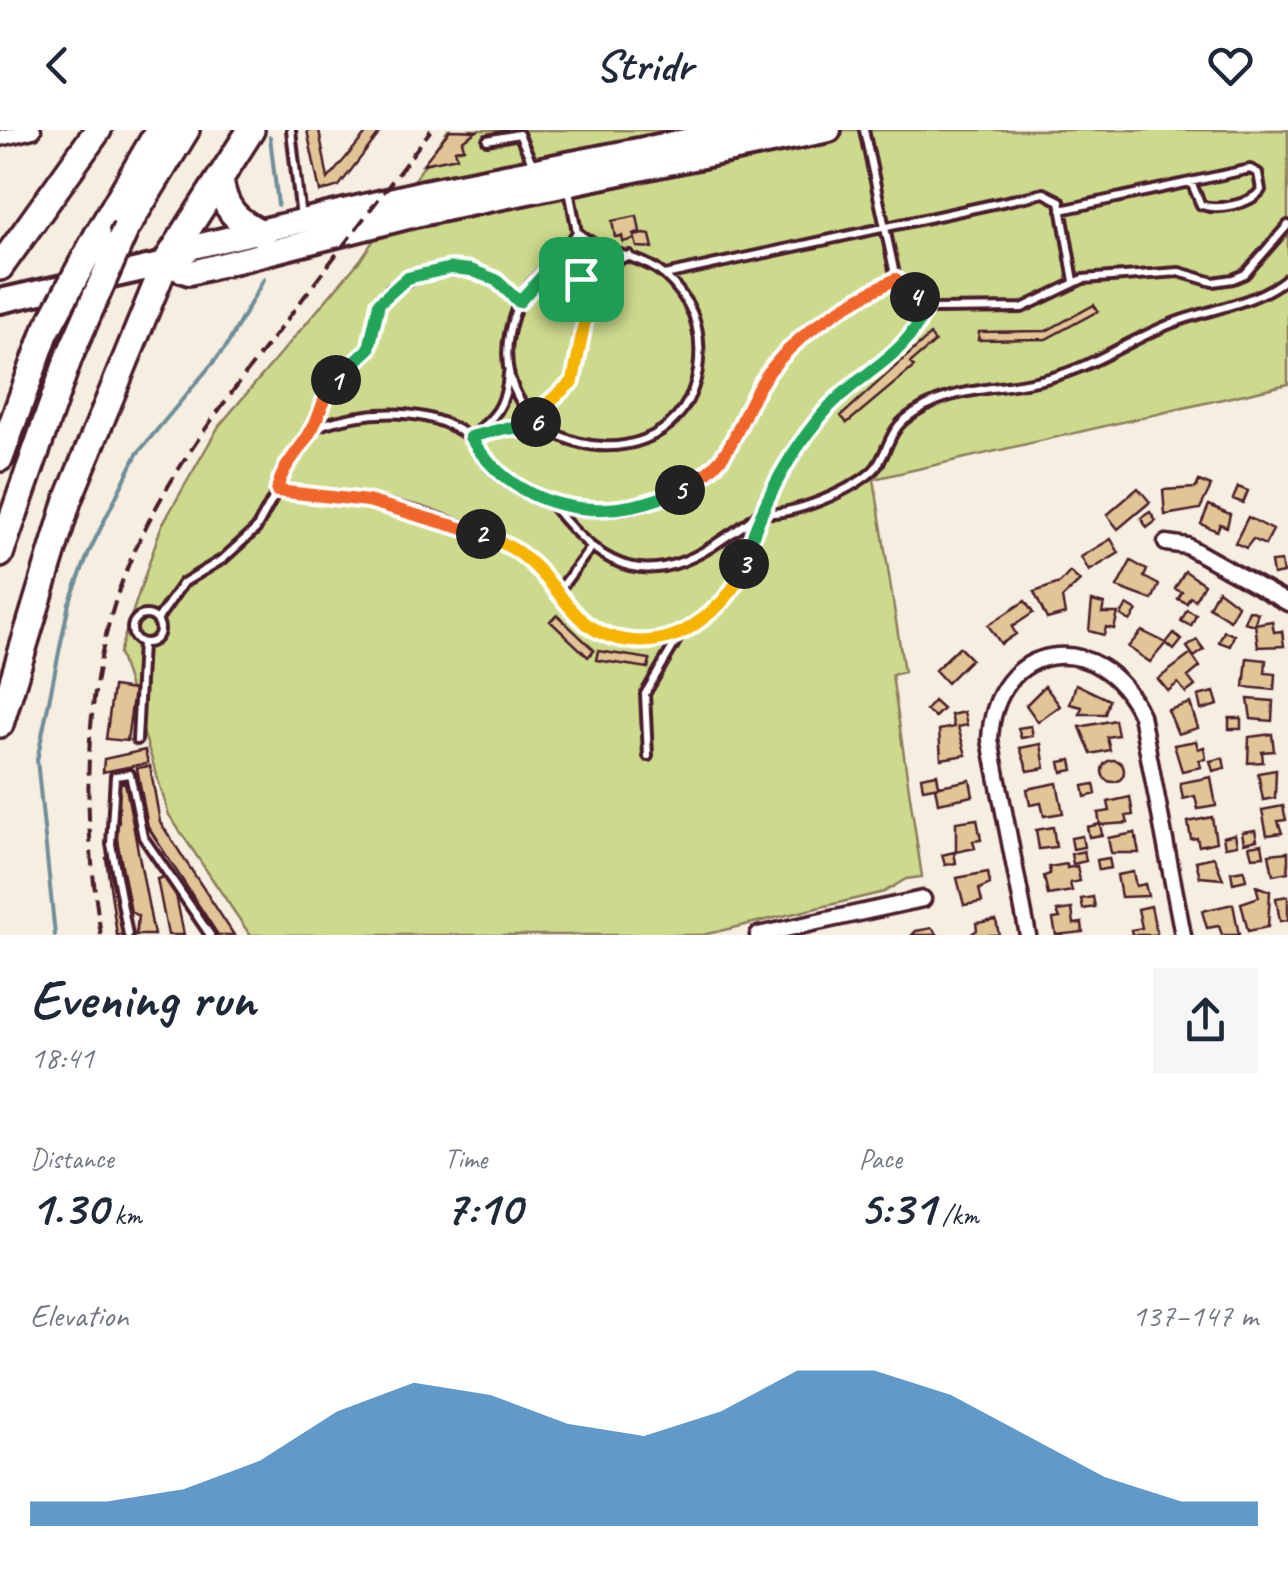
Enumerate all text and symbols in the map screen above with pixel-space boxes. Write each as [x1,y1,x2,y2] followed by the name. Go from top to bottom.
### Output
[595,37,693,94] text: Stridr
[30,38,85,93] icon: back
[1203,38,1258,93] icon: heart
[539,237,624,322] pin
[554,252,609,307] icon: arrive
[890,272,940,322] pin: 4
[909,279,921,314] text: 4
[311,355,361,405] pin: 1
[330,362,342,397] text: 1
[511,397,561,447] pin: 6
[529,404,543,439] text: 6
[655,465,705,515] pin: 5
[674,472,686,507] text: 5
[456,509,506,559] pin: 2
[475,516,487,551] text: 2
[719,539,769,589] pin: 3
[738,546,750,581] text: 3
[30,964,255,1034] text: Evening run
[1153,968,1258,1073] button: share
[30,1037,94,1078] text: 18:41
[30,1141,114,1176] text: Distance
[444,1141,487,1176] text: Time
[859,1141,902,1176] text: Pace
[30,1176,107,1239] text: 1.30
[444,1176,522,1239] text: 7:10
[859,1176,935,1239] text: 5:31
[107,1197,142,1232] text: km
[935,1197,979,1232] text: /km
[30,1295,128,1336] text: Elevation
[1132,1295,1258,1336] text: 137–147 m

